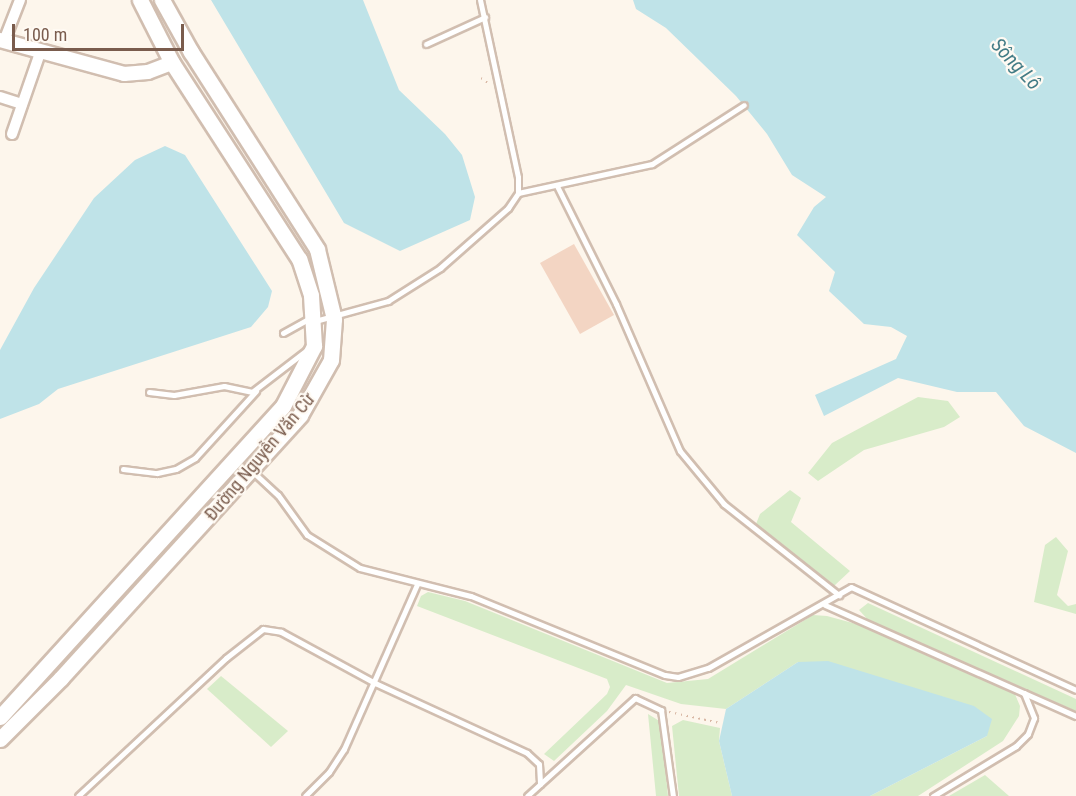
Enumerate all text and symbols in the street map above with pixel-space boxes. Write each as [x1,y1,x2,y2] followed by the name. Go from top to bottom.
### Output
[15,12,188,50] scale bar
[23,24,67,45] text: 100 m
[986,33,1046,95] water label: Sông Lô
[200,389,320,525] street label: Đường Nguyễn Văn Cừ

